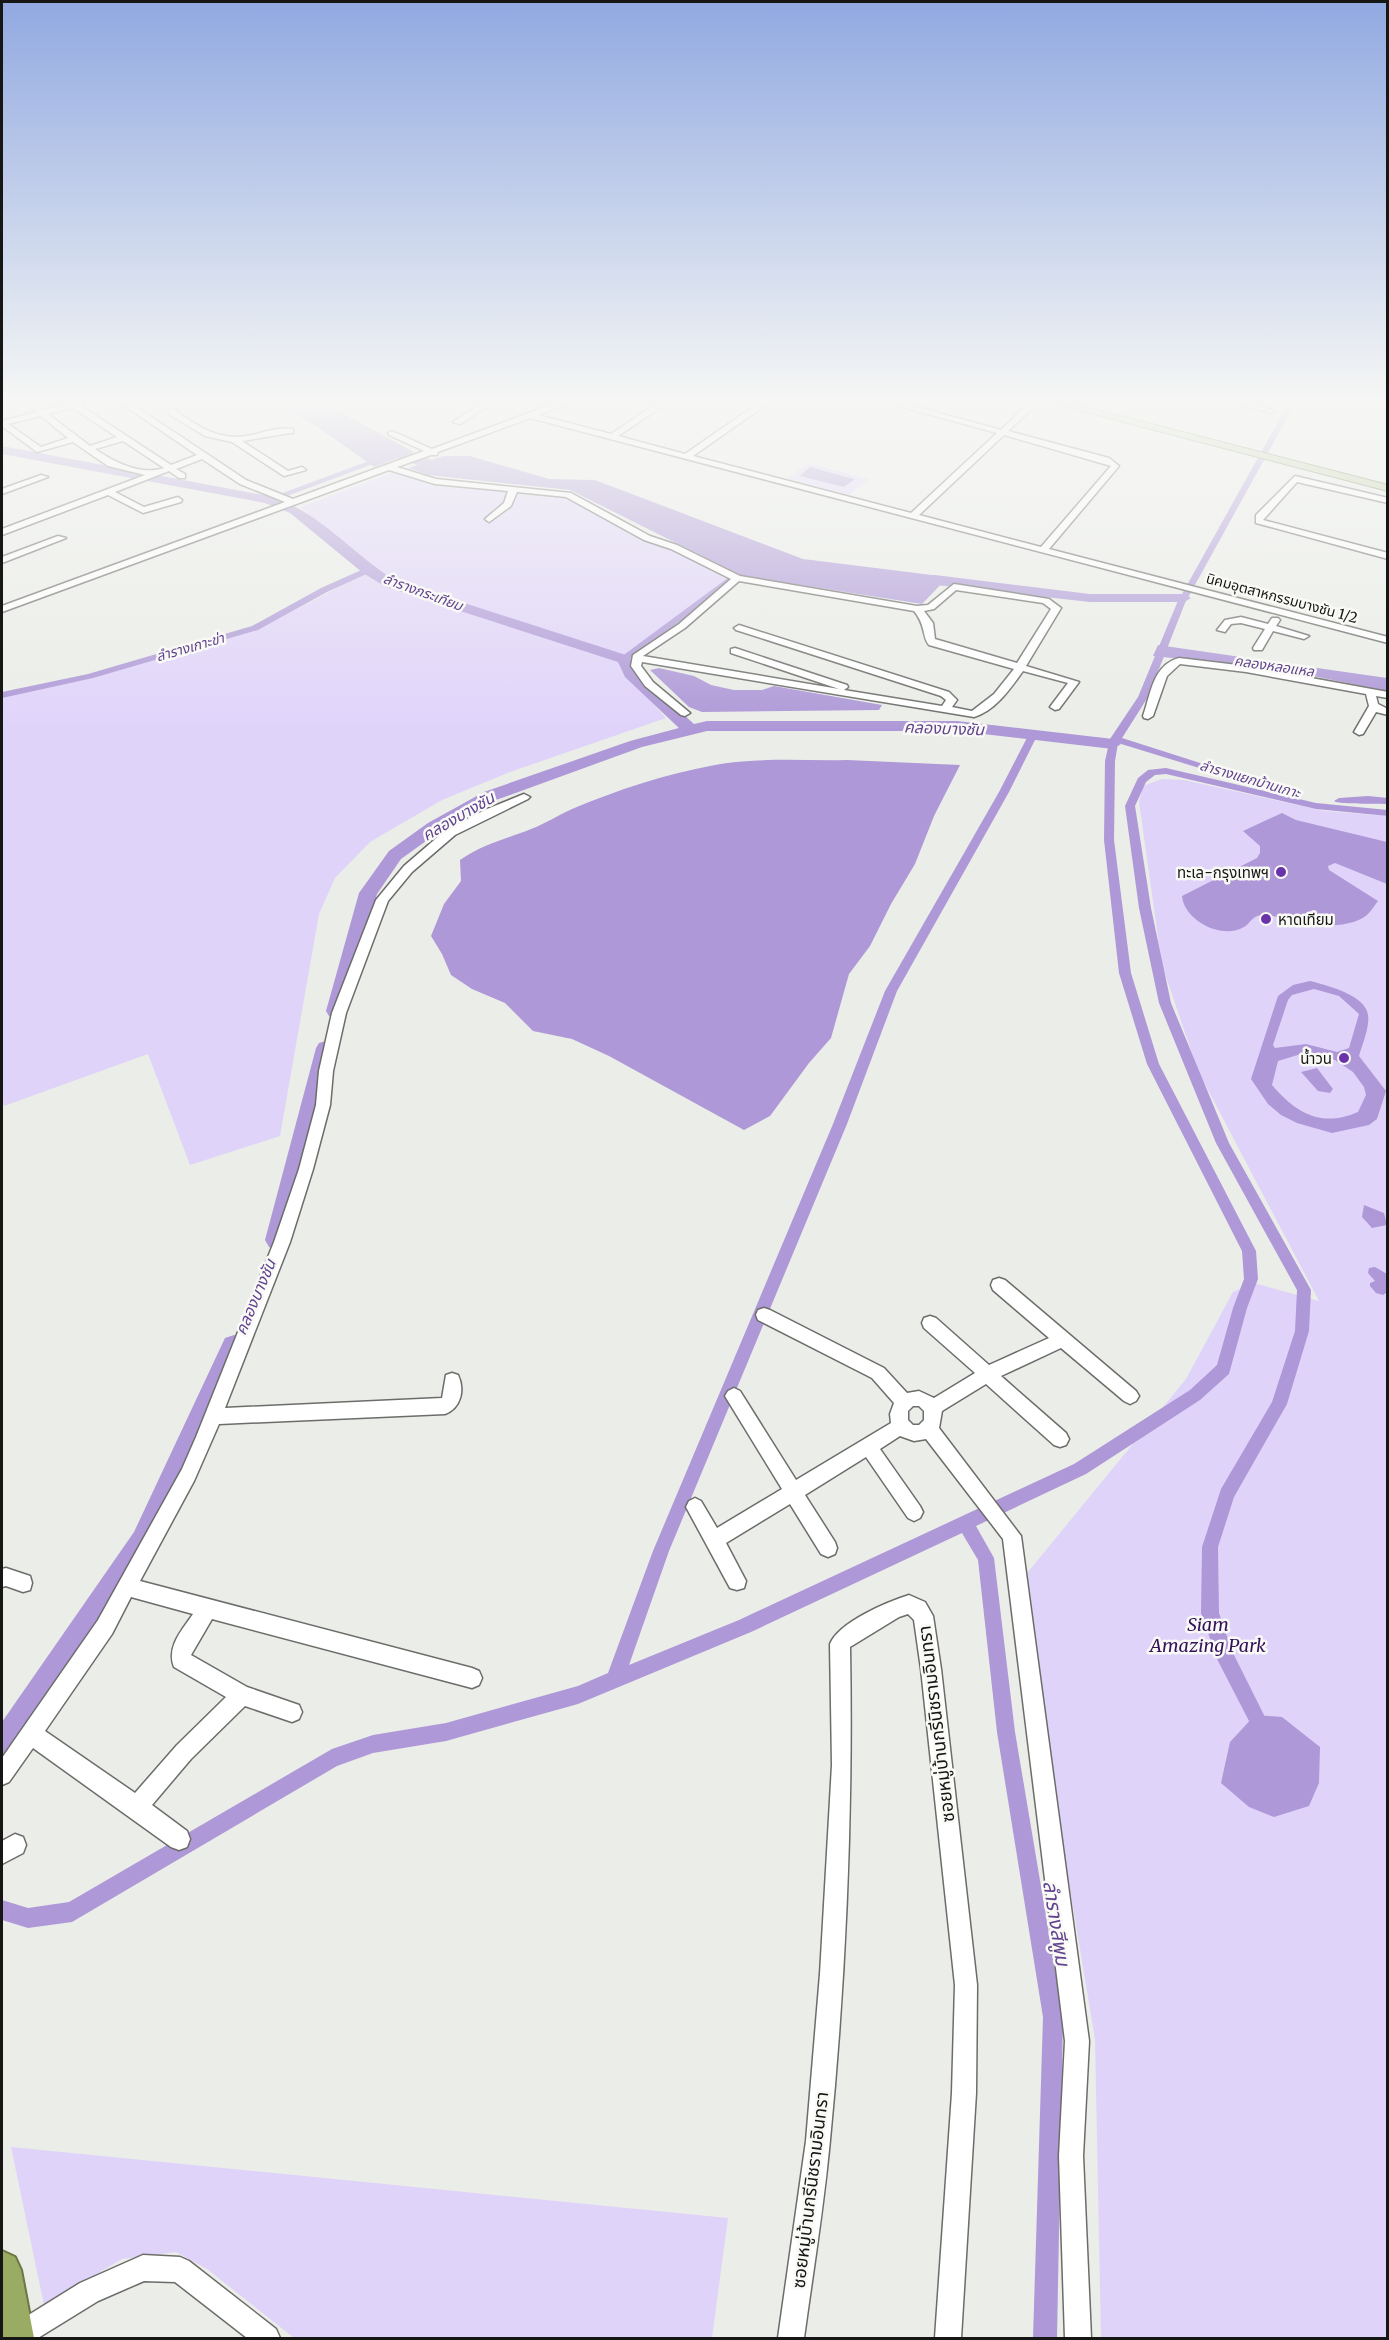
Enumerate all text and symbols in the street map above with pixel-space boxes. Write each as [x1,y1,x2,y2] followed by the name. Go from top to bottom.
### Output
[381,569,467,615] water label: ลำรางกระเทียม
[1204,569,1360,627] street label: นิคมอุตสาหกรรมบางชัน 1/2
[154,628,227,665] water label: ลำรางเกาะข่า
[1233,651,1316,681] water label: คลองหลอแหล
[904,717,986,739] water label: คลองบางชัน
[1198,756,1303,802] water label: ลำรางแยกบ้านเกาะ
[418,787,499,845] water label: คลองบางชัน
[1177,863,1269,882] place label: ทะเล-กรุงเทพฯ
[1274,865,1288,879] marker: ทะเล-กรุงเทพฯ
[1278,910,1334,929] place label: หาดเทียม
[1259,912,1273,926] marker: หาดเทียม
[1300,1048,1332,1068] place label: น้ำวน
[1337,1051,1351,1065] marker: น้ำวน
[230,1255,280,1338] water label: คลองบางชัน
[1148,1613,1266,1657] park label: Siam Amazing Park
[913,1624,960,1824] street label: ซอยหมู่บ้านกรีนิชรามอินทรา
[1037,1879,1076,1969] water label: ลำรางสีพูม
[787,2090,834,2290] street label: ซอยหมู่บ้านกรีนิชรามอินทรา

